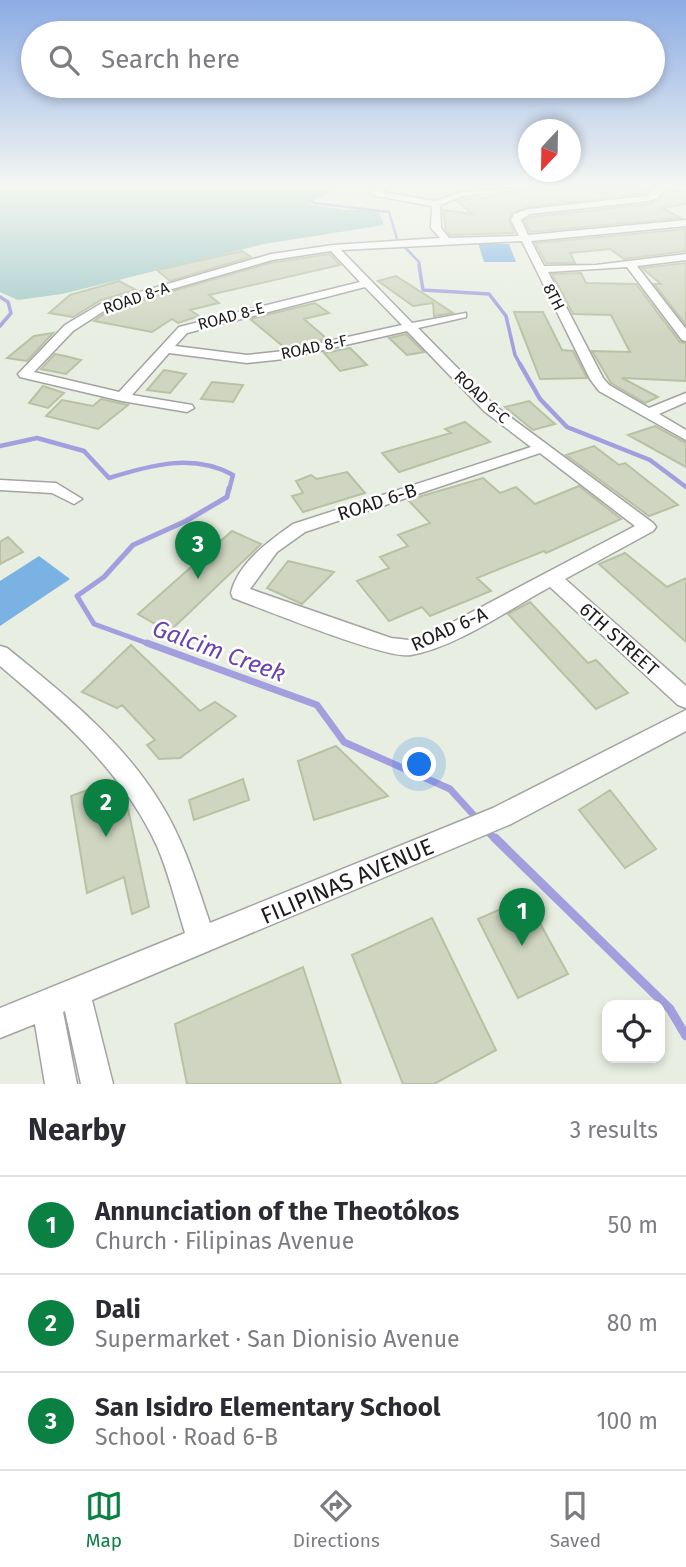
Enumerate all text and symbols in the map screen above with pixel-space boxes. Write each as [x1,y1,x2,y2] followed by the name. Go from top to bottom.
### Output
[21,21,665,98] search box
[45,41,83,79] icon: search
[101,44,240,75] text: Search here
[518,119,581,182] north arrow
[101,278,172,318] street label: ROAD 8-A
[539,280,569,314] street label: 8TH
[196,298,266,334] street label: ROAD 8-E
[279,331,349,363] street label: ROAD 8-F
[451,367,513,427] street label: ROAD 6-C
[335,478,419,526] street label: ROAD 6-B
[175,521,221,579] pin: 3
[575,598,663,681] street label: 6TH STREET
[407,602,491,656] street label: ROAD 6-A
[149,614,289,688] water label: Galcim Creek
[402,747,436,781] your location
[83,779,129,837] pin: 2
[256,832,438,930] street label: FILIPINAS AVENUE
[499,888,545,946] pin: 1
[602,1000,665,1063] map controls
[602,1000,665,1063] button: locate
[28,1112,126,1148] text: Nearby
[570,1116,658,1144] text: 3 results
[95,1196,459,1227] text: Annunciation of the Theotókos
[46,1211,56,1239] text: 1
[608,1211,658,1239] text: 50 m
[95,1227,354,1255] text: Church · Filipinas Avenue
[95,1294,141,1325] text: Dali
[45,1309,57,1337] text: 2
[607,1309,658,1337] text: 80 m
[95,1325,460,1353] text: Supermarket · San Dionisio Avenue
[95,1392,441,1423] text: San Isidro Elementary School
[45,1407,57,1435] text: 3
[597,1407,658,1435] text: 100 m
[95,1423,278,1451] text: School · Road 6-B
[85,1487,123,1552] tab: Map
[293,1487,380,1552] tab: Directions
[550,1487,601,1552] tab: Saved

